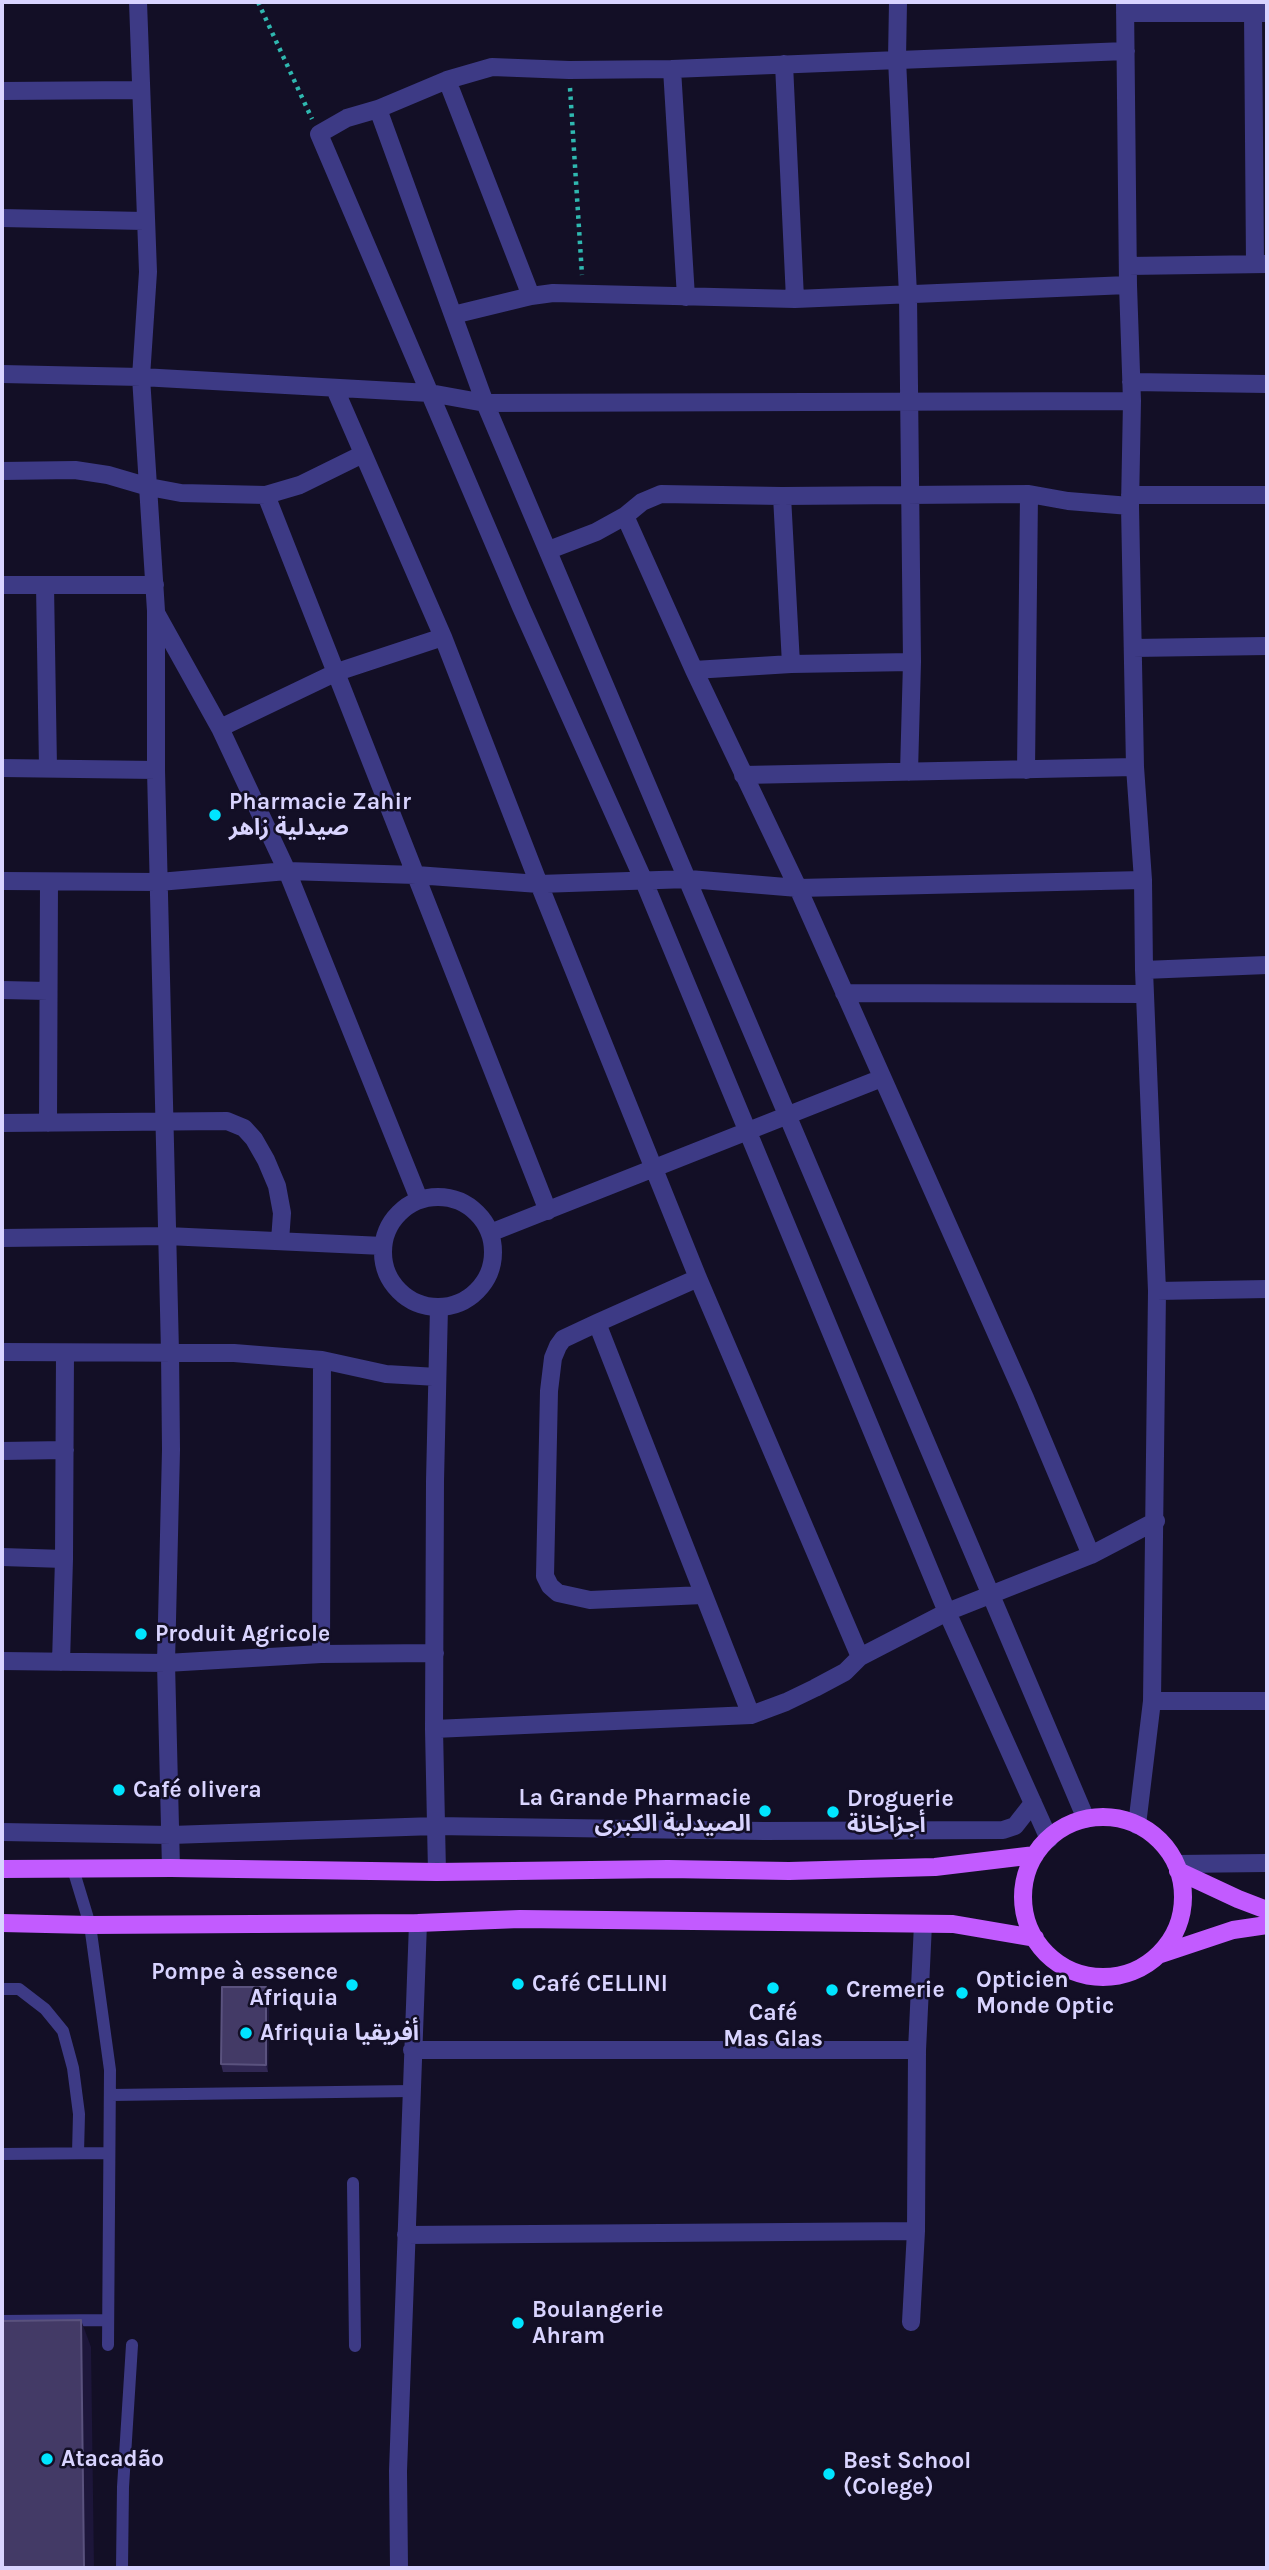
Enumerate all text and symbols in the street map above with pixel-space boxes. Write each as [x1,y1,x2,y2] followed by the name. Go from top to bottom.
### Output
[229,788,411,842] place label: Pharmacie Zahir صيدلية زاهر
[207,807,223,823] marker: Pharmacie Zahir صيدلية زاهر
[155,1620,330,1648] place label: Produit Agricole
[133,1626,149,1642] marker: Produit Agricole
[133,1776,262,1804] place label: Café olivera
[111,1782,127,1798] marker: Café olivera
[518,1784,751,1838] place label: La Grande Pharmacie الصيدلية الكبرى
[847,1785,954,1839] place label: Droguerie أجزاخانة
[757,1803,773,1819] marker: La Grande Pharmacie الصيدلية الكبرى
[825,1804,841,1820] marker: Droguerie أجزاخانة
[151,1958,338,2012] place label: Pompe à essence Afriquia
[976,1966,1114,2020] place label: Opticien Monde Optic
[532,1970,668,1998] place label: Café CELLINI
[510,1976,526,1992] marker: Café CELLINI
[846,1976,945,2004] place label: Cremerie
[344,1977,360,1993] marker: Pompe à essence Afriquia
[765,1980,781,1996] marker: Café Mas Glas
[824,1982,840,1998] marker: Cremerie
[954,1985,970,2001] marker: Opticien Monde Optic
[723,1999,823,2053] place label: Café Mas Glas
[260,2019,419,2047] place label: Afriquia أفريقيا
[238,2025,254,2041] marker: Afriquia أفريقيا
[532,2296,663,2350] place label: Boulangerie Ahram
[510,2315,526,2331] marker: Boulangerie Ahram
[61,2445,164,2473] place label: Atacadão
[843,2447,971,2501] place label: Best School (Colege)
[39,2451,55,2467] marker: Atacadão
[821,2466,837,2482] marker: Best School (Colege)

